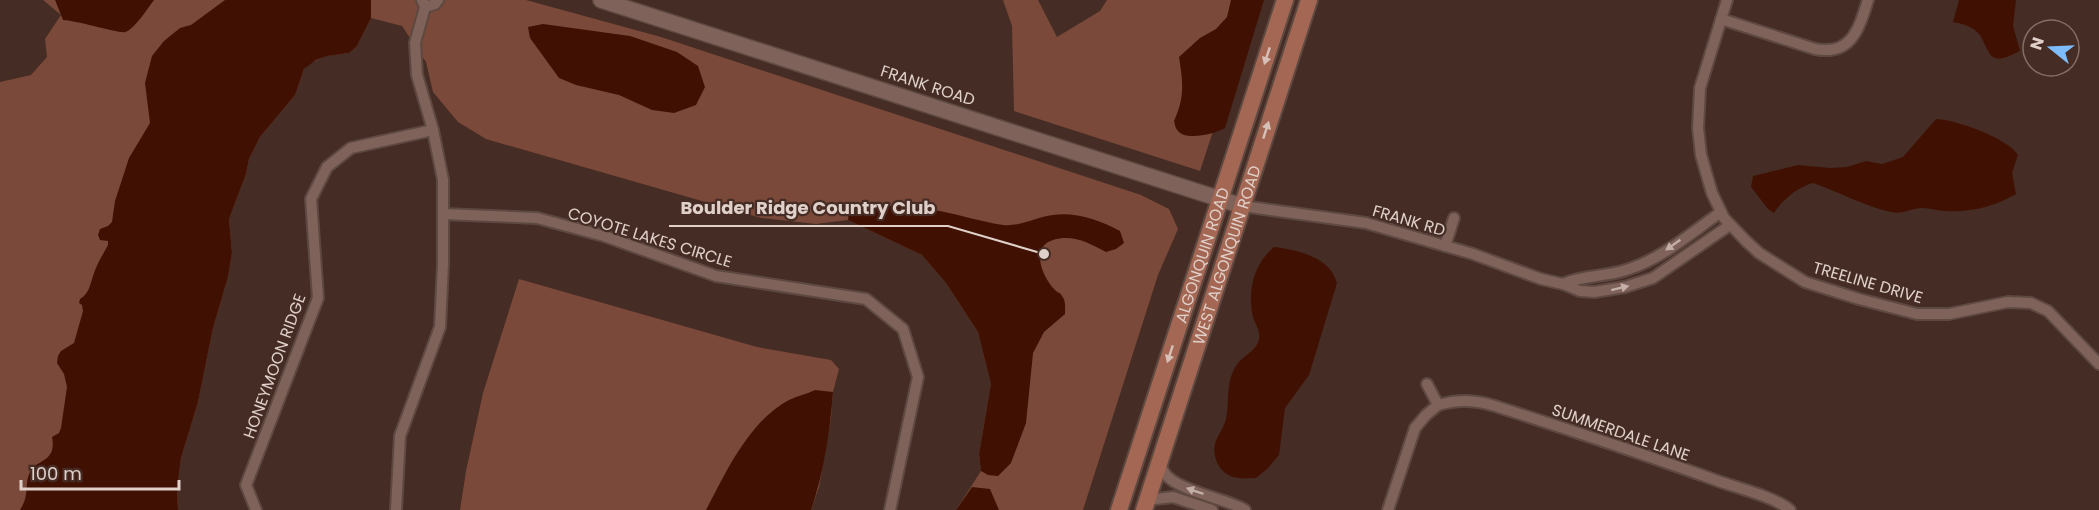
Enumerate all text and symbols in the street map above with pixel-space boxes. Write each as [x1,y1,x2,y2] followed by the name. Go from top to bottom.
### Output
[2021,18,2081,78] north arrow
[2024,34,2050,53] text: N
[1261,47,1271,65] one-way arrow
[878,59,978,112] street label: FRANK ROAD
[1261,121,1271,139] one-way arrow
[1187,162,1267,348] street label: WEST ALGONQUIN ROAD
[1170,185,1235,326] street label: ALGONQUIN ROAD
[669,190,948,226] callout: Boulder Ridge Country Club
[680,195,936,220] text: Boulder Ridge Country Club
[1370,199,1448,242] street label: FRANK RD
[565,202,735,273] street label: COYOTE LAKES CIRCLE
[1666,239,1681,251] one-way arrow
[1810,256,1926,309] street label: TREELINE DRIVE
[1611,283,1629,292] one-way arrow
[238,291,311,442] street label: HONEYMOON RIDGE
[1165,346,1174,364] one-way arrow
[1549,398,1693,467] street label: SUMMERDALE LANE
[21,453,178,491] scale bar
[30,461,82,486] text: 100 m
[1186,485,1204,495] one-way arrow

